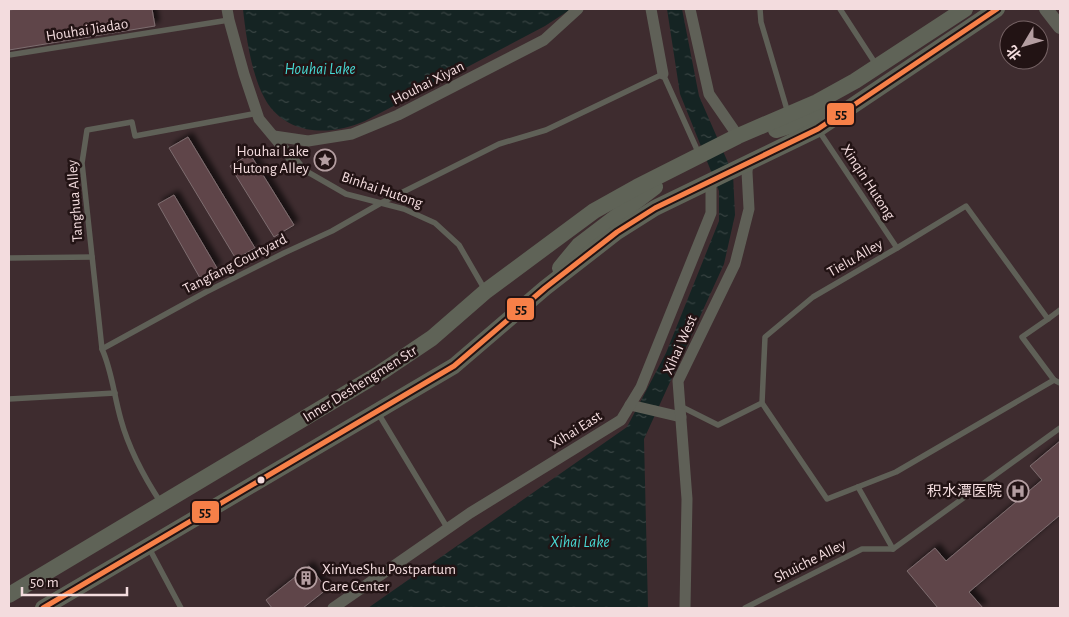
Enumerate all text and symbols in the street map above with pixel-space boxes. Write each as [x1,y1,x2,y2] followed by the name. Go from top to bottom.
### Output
[45,16,129,44] street label: Houhai Jiadao
[999,20,1049,70] north arrow
[1004,43,1024,63] text: 北
[389,58,467,108] street label: Houhai Xiyan
[284,61,356,77] water label: Houhai Lake
[826,102,855,126] line badge: 55
[835,108,847,122] text: 55
[838,142,898,223] street label: Xinqin Hutong
[233,144,310,176] place label: Houhai Lake Hutong Alley
[313,148,337,172] place icon: Houhai Lake Hutong Alley
[65,159,85,243] street label: Tanghua Alley
[339,169,425,211] street label: Binhai Hutong
[181,231,290,297] street label: Tangfang Courtyard
[825,236,886,280] street label: Tielu Alley
[506,297,535,321] line badge: 55
[515,303,527,317] text: 55
[660,313,700,377] street label: Xihai West
[300,343,420,425] street label: Inner Deshengmen Str
[548,408,605,452] street label: Xihai East
[256,475,266,485] unlabelled marker
[1006,479,1030,503] hospital icon: 积水潭医院
[927,483,1002,499] place label: 积水潭医院
[191,500,220,524] line badge: 55
[199,506,211,520] text: 55
[549,534,610,550] water label: Xihai Lake
[772,536,849,585] street label: Shuiche Alley
[322,562,456,594] place label: XinYueShu Postpartum Care Center
[22,564,128,596] scale bar
[294,566,318,590] building icon: XinYueShu Postpartum Care Center
[30,575,59,590] text: 50 m

